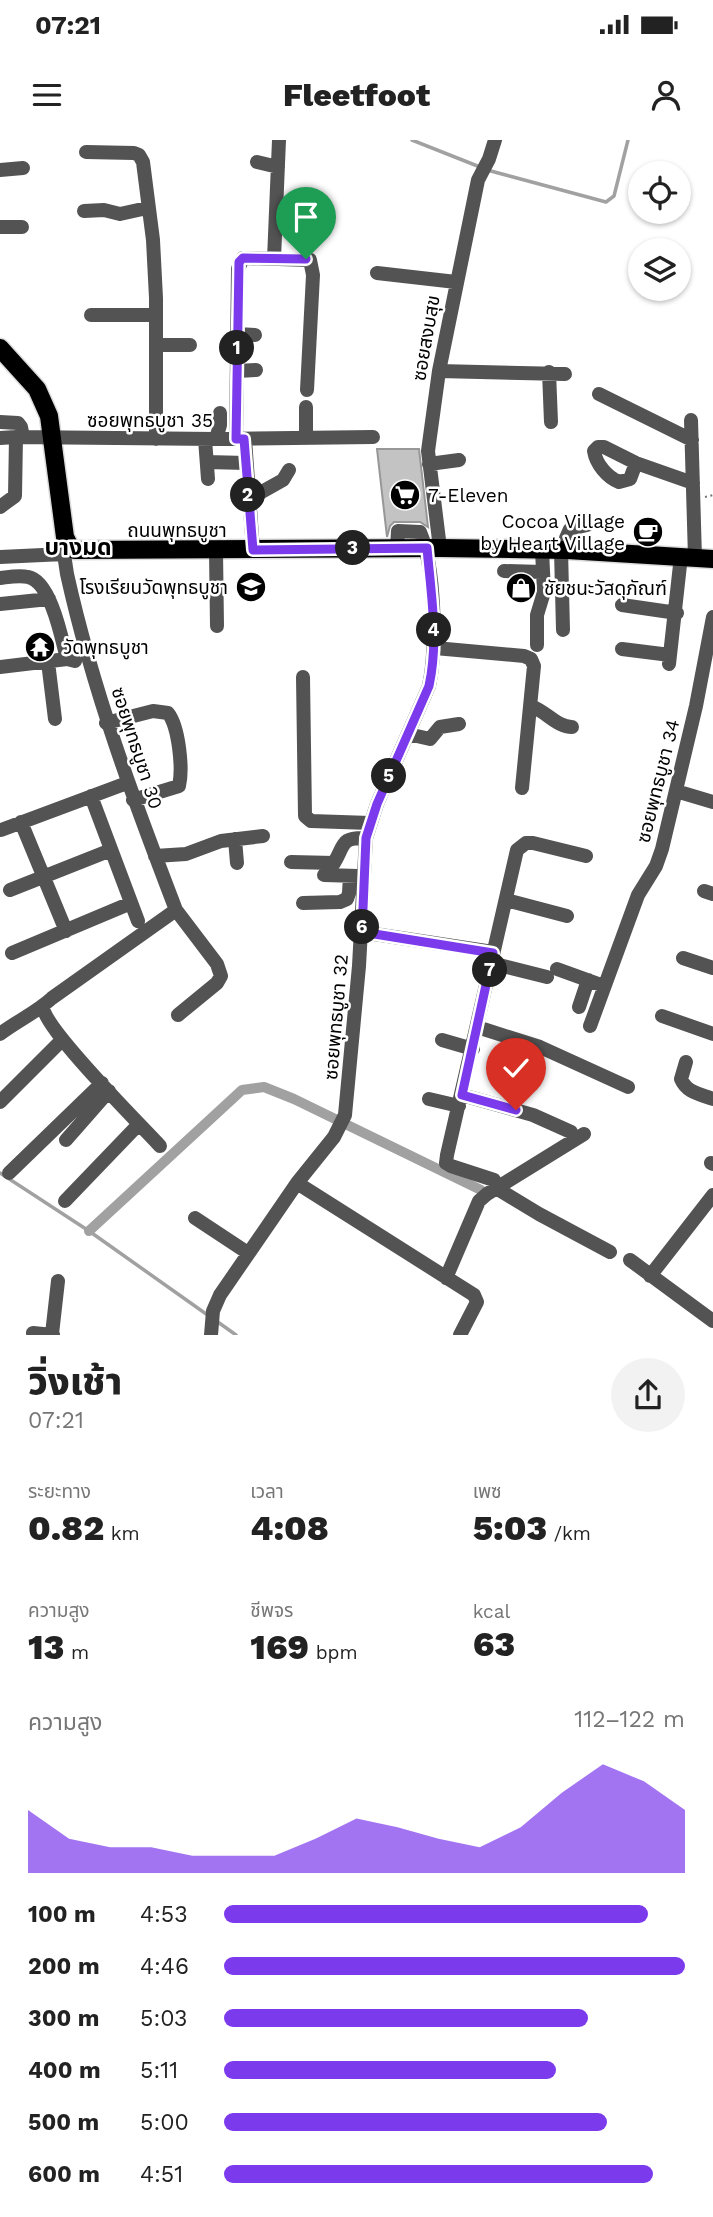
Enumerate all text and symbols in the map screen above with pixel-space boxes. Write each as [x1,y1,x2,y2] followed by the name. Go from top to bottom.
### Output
[35,10,101,40] text: 07:21
[28,76,66,114] icon: menu
[283,76,430,114] text: Fleetfoot
[647,76,685,114] icon: person
[628,161,691,301] map controls
[628,161,691,224] button: locate
[276,187,336,259] pin
[287,198,325,236] icon: arrive
[628,238,691,301] button: layers
[407,293,445,383] street label: ซอยสงบสุข
[219,330,254,366] pin: 1
[232,336,241,359] text: 1
[87,409,213,433] street label: ซอยพุทธบูชา 35
[230,478,266,512] pin: 2
[388,478,422,512] supermarket icon: 7-Eleven
[242,483,253,506] text: 2
[428,484,509,507] place label: 7-Eleven
[480,510,625,555] place label: Cocoa Village by Heart Village
[631,515,665,549] cafe icon: Cocoa Village by Heart Village
[127,519,227,543] street label: ถนนพุทธบูชา
[336,530,370,566] pin: 3
[44,534,112,561] district label: บางมด
[347,536,358,559] text: 3
[234,570,268,604] school or university icon: โรงเรียนวัดพุทธบูชา
[504,571,538,605] shop icon: ชัยชนะวัสดุภัณฑ์
[79,576,228,600] place label: โรงเรียนวัดพุทธบูชา
[544,577,667,600] place label: ชัยชนะวัสดุภัณฑ์
[416,612,452,648] pin: 4
[427,618,440,641] text: 4
[23,630,57,664] temple icon: วัดพุทธบูชา
[63,636,149,660] place label: วัดพุทธบูชา
[106,684,168,812] street label: ซอยพุทธบูชา 30
[632,717,685,845] street label: ซอยพุทธบูชา 34
[372,758,406,794] pin: 5
[383,764,394,787] text: 5
[344,910,380,944] pin: 6
[356,915,367,938] text: 6
[472,952,508,988] pin: 7
[319,953,354,1081] street label: ซอยพุทธบูชา 32
[484,958,495,981] text: 7
[486,1038,546,1110] pin
[497,1049,535,1087] icon: check
[611,1358,685,1432] button: share
[28,1359,122,1403] text: วิ่งเช้า
[28,1407,84,1434] text: 07:21
[28,1480,91,1503] text: ระยะทาง
[250,1480,284,1503] text: เวลา
[473,1480,502,1503] text: เพซ
[28,1507,104,1549] text: 0.82
[250,1507,329,1549] text: 4:08
[473,1507,547,1549] text: 5:03
[104,1522,140,1545] text: km
[547,1522,591,1545] text: /km
[28,1599,89,1622] text: ความสูง
[250,1599,293,1622] text: ชีพจร
[473,1600,510,1623] text: kcal
[473,1623,515,1665] text: 63
[28,1626,65,1668] text: 13
[250,1626,309,1668] text: 169
[65,1641,89,1664] text: m
[309,1641,358,1664] text: bpm
[574,1706,685,1733] text: 112–122 m
[28,1709,102,1736] text: ความสูง
[28,1901,96,1928] text: 100 m
[140,1901,188,1928] text: 4:53
[28,1953,100,1980] text: 200 m
[140,1953,189,1980] text: 4:46
[28,2005,99,2032] text: 300 m
[140,2005,187,2032] text: 5:03
[28,2057,101,2084] text: 400 m
[140,2057,178,2084] text: 5:11
[28,2109,99,2136] text: 500 m
[140,2109,189,2136] text: 5:00
[28,2161,100,2188] text: 600 m
[140,2161,183,2188] text: 4:51

